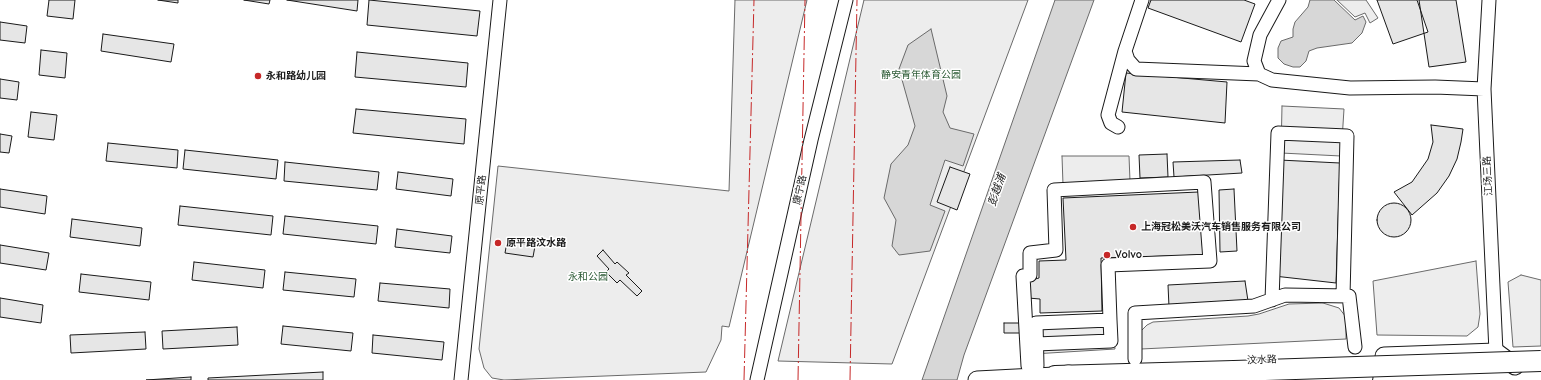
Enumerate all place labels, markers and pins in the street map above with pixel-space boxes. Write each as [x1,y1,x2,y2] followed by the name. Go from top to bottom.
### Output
[266,70,326,82] place label: 永和路幼儿园
[253,71,263,81] marker: 永和路幼儿园
[1141,221,1301,233] place label: 上海冠松美沃汽车销售服务有限公司
[1128,222,1138,232] marker: 上海冠松美沃汽车销售服务有限公司
[506,237,566,249] place label: 原平路汶水路
[493,238,503,248] marker: 原平路汶水路
[1115,249,1142,261] place label: Volvo
[1102,250,1112,260] marker: Volvo

